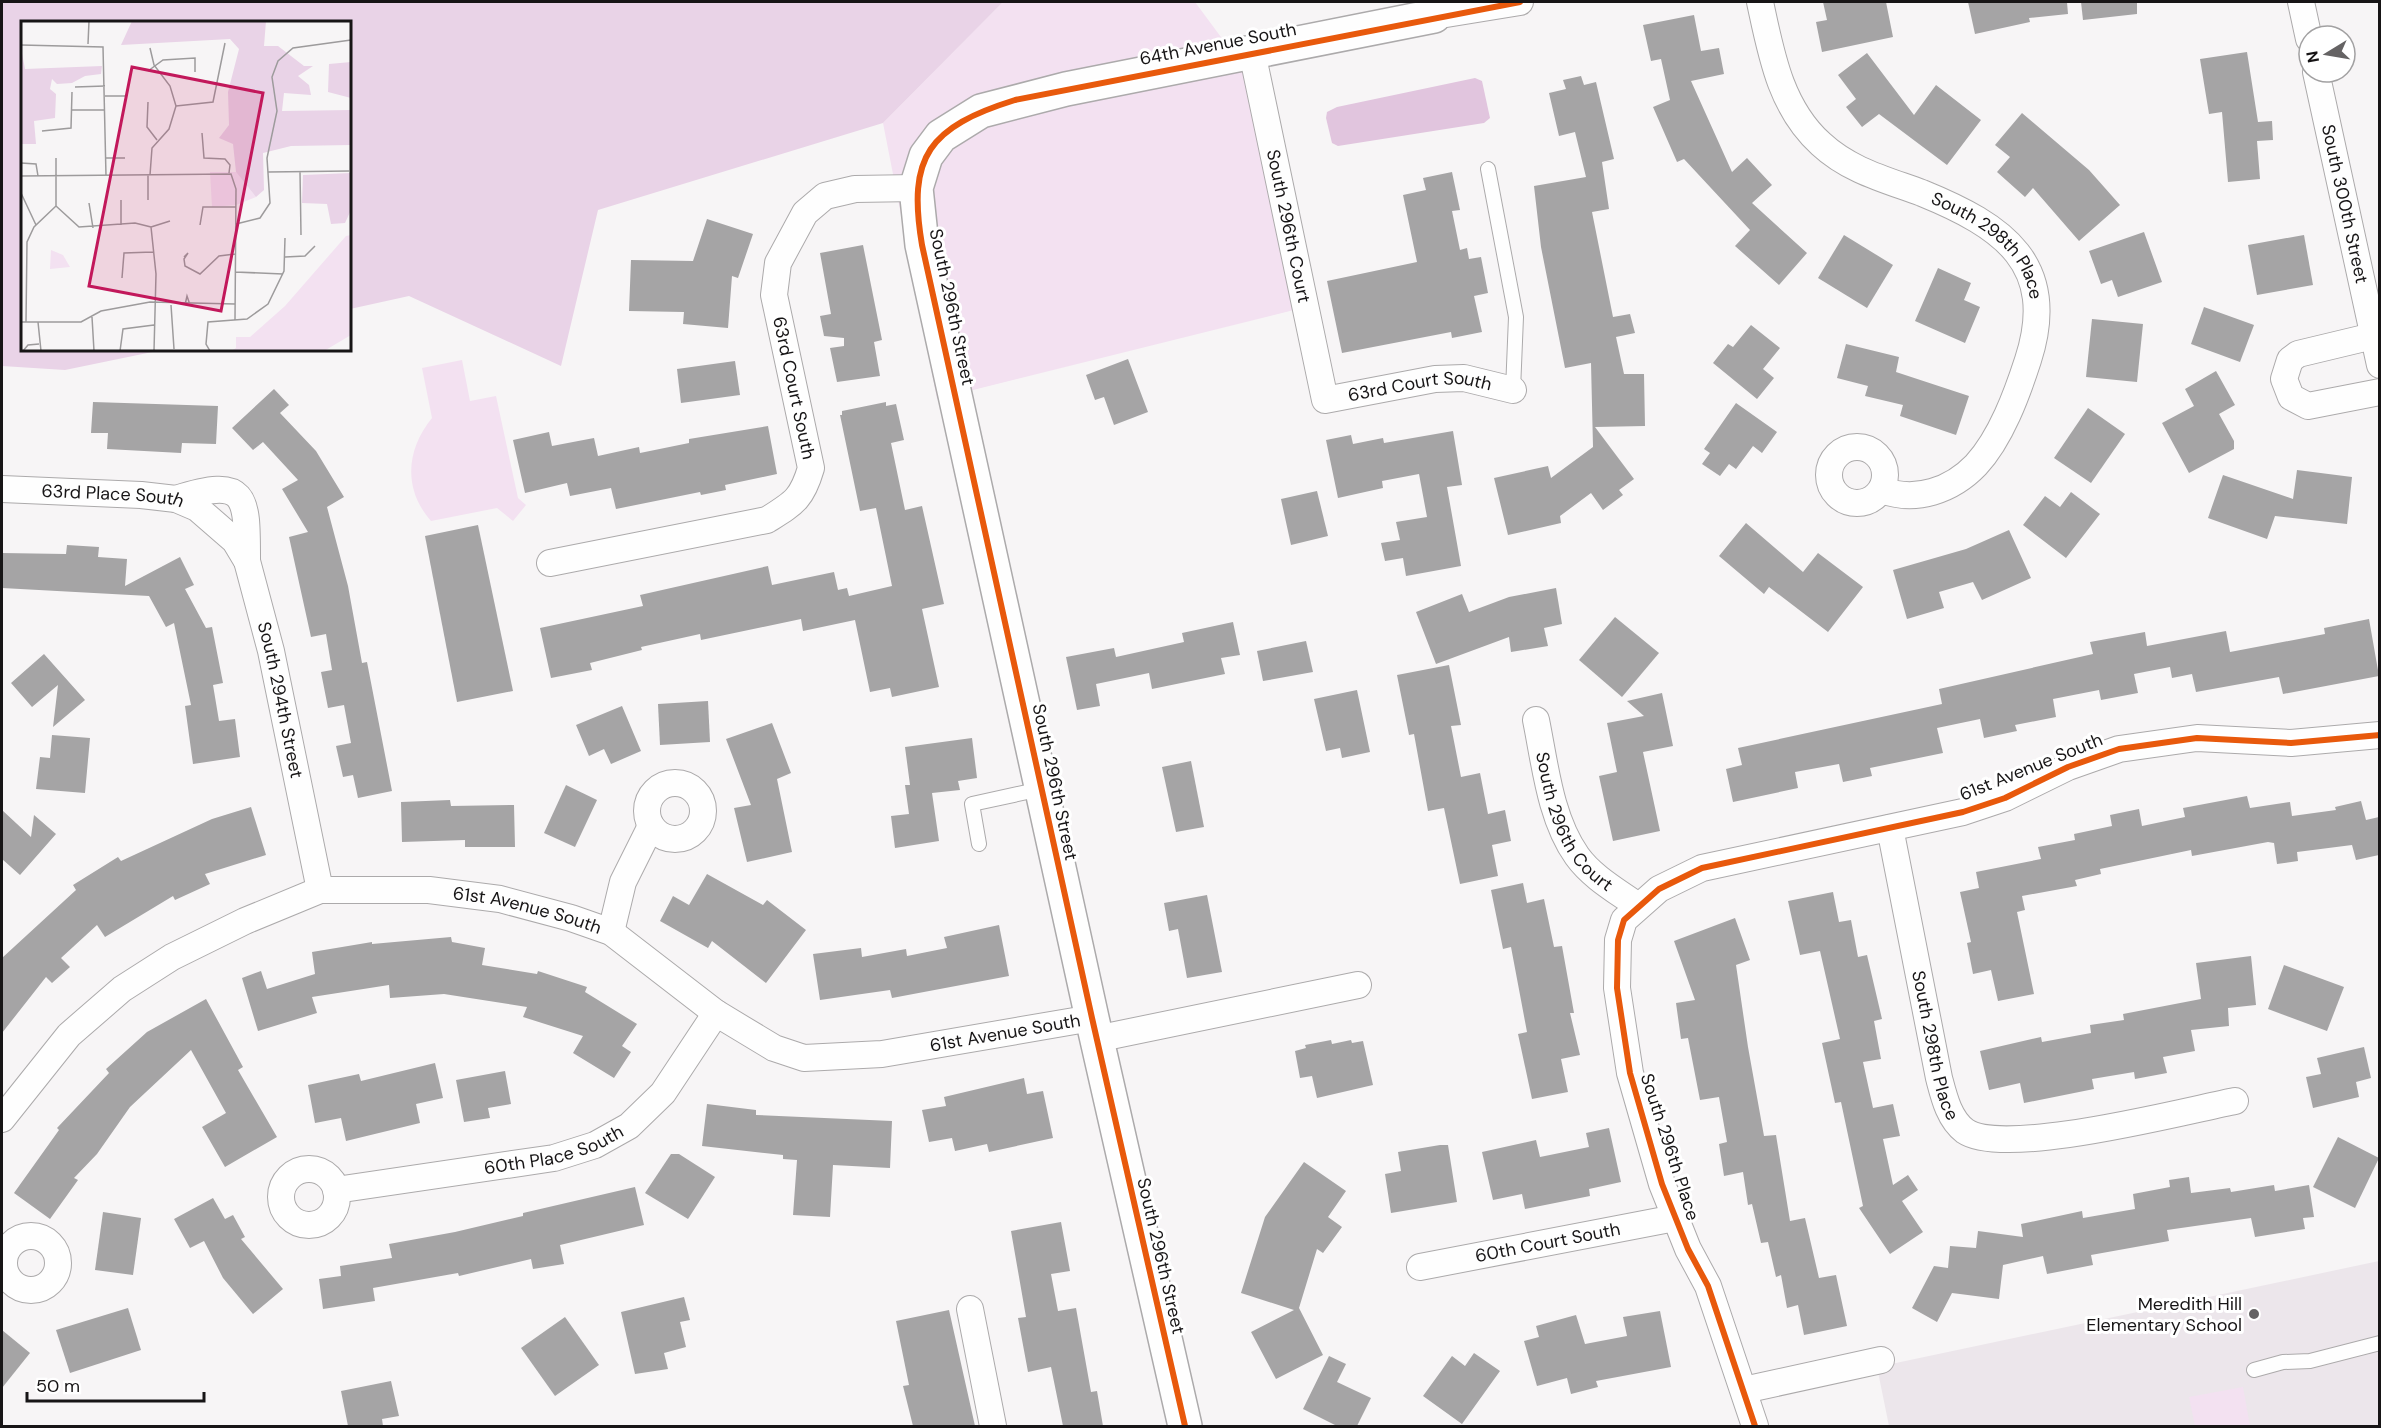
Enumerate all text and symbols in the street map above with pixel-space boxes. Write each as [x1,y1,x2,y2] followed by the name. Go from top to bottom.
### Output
[1138,17,1298,71] street label: 64th Avenue South
[21,21,351,351] inset map
[2297,24,2357,84] north arrow
[2301,49,2324,64] text: N
[2316,122,2374,286] street label: South 300th Street
[1261,147,1316,305] street label: South 296th Court
[1928,186,2048,301] street label: South 298th Place
[924,226,980,388] street label: South 296th Street
[767,314,821,462] street label: 63rd Court South
[1346,366,1494,407] street label: 63rd Court South
[41,479,188,513] street label: 63rd Place South
[252,619,309,780] street label: South 294th Street
[1027,701,1083,863] street label: South 296th Street
[1956,727,2106,807] street label: 61st Avenue South
[1530,750,1618,897] street label: South 296th Court
[452,881,605,940] street label: 61st Avenue South
[1906,969,1964,1125] street label: South 298th Place
[928,1008,1082,1058] street label: 61st Avenue South
[1635,1070,1705,1224] street label: South 296th Place
[483,1119,628,1180] street label: 60th Place South
[1131,1176,1191,1336] street label: South 296th Street
[1473,1217,1622,1268] street label: 60th Court South
[2086,1292,2242,1337] place label: Meredith Hill Elementary School
[2247,1307,2261,1321] marker: Meredith Hill Elementary School
[27,1365,204,1403] scale bar
[36,1374,80,1398] text: 50 m

